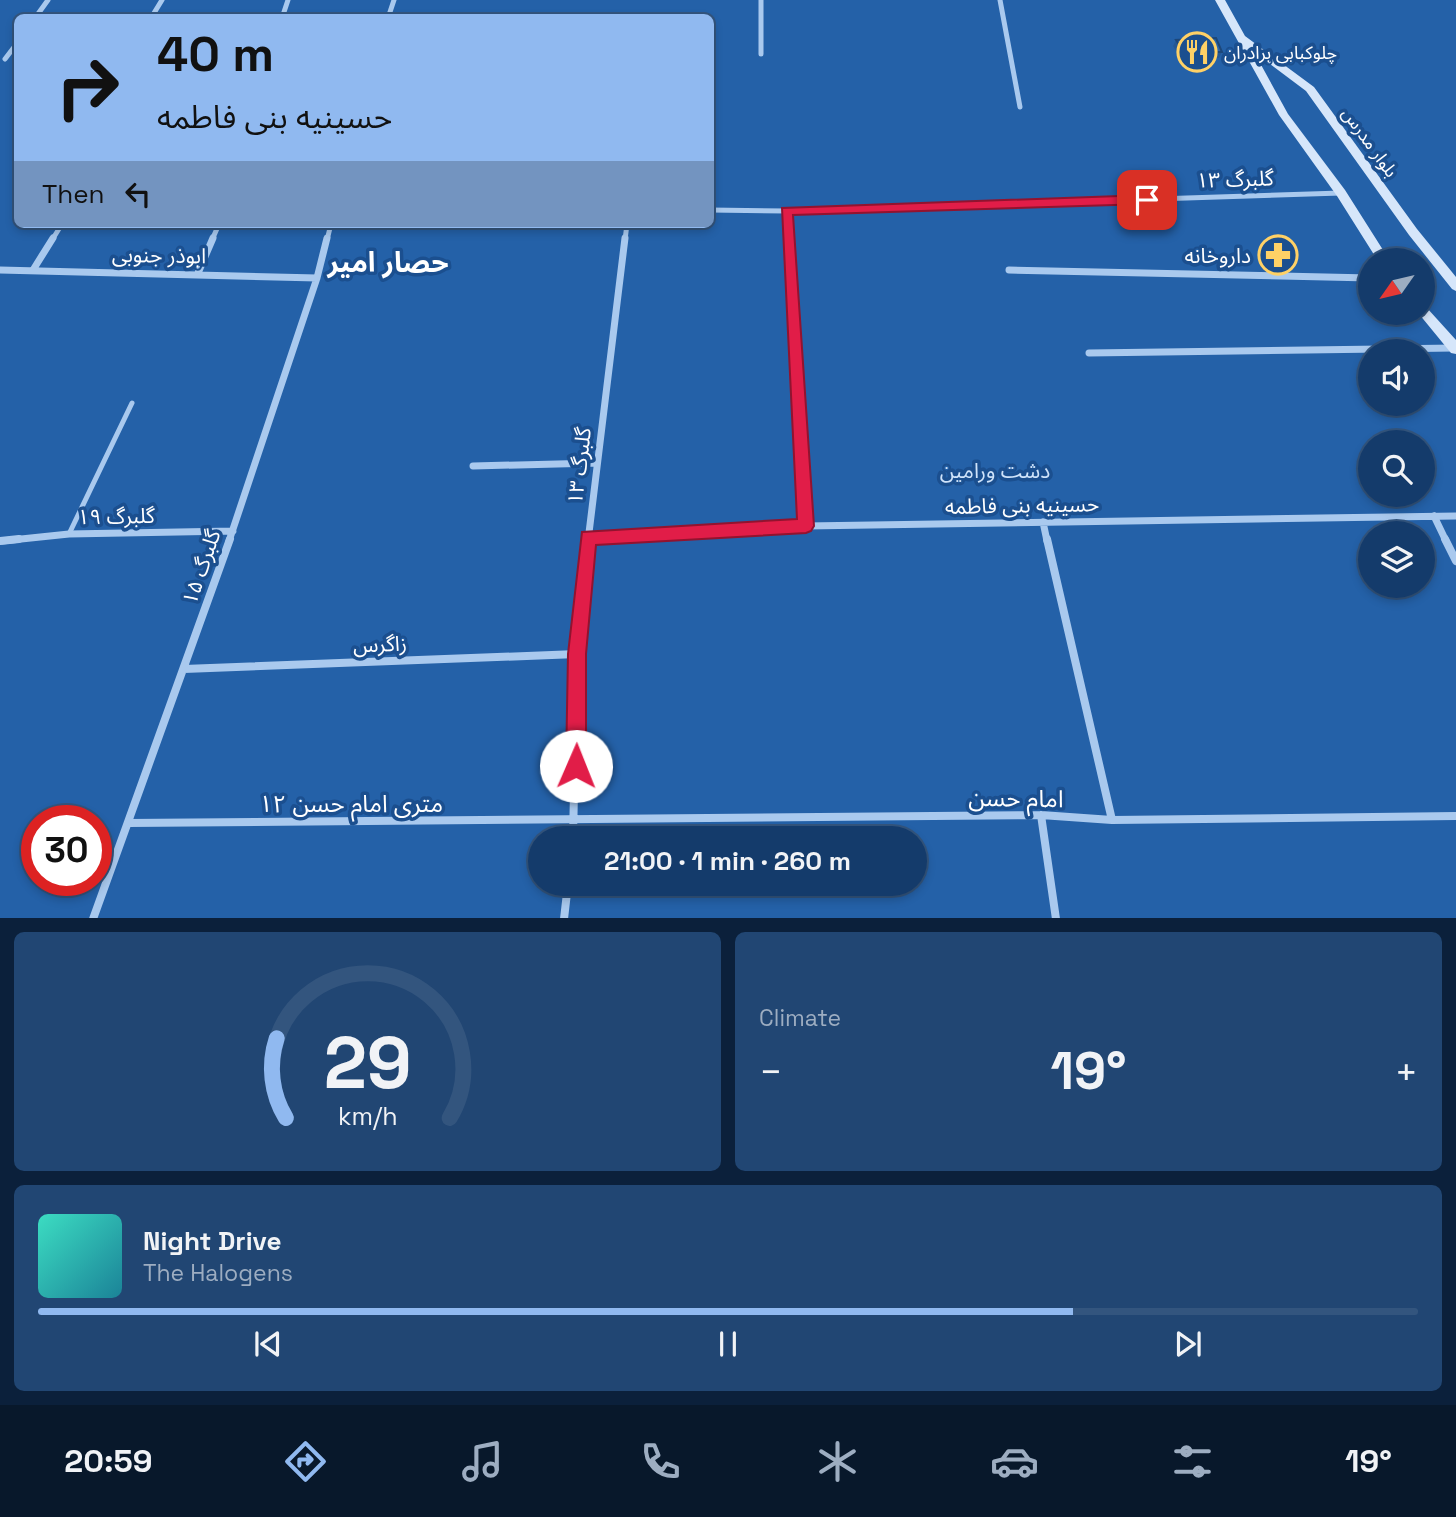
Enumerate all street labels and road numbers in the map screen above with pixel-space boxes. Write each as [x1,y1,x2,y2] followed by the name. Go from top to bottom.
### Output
[1337,102,1403,182] street label: بلوار مدرس
[1196,164,1275,194] street label: گلبرگ ۱۳
[112,241,206,269] street label: ابوذر جنوبی
[561,426,597,506] street label: گلبرگ ۱۳
[945,490,1099,520] street label: حسینیه بنی فاطمه
[77,502,155,530] street label: گلبرگ ۱۹
[176,526,226,608] street label: گلبرگ ۱۵
[353,630,407,658] street label: زاگرس
[968,782,1064,817] street label: امام حسن
[259,788,443,822] street label: ۱۲ متری امام حسن

